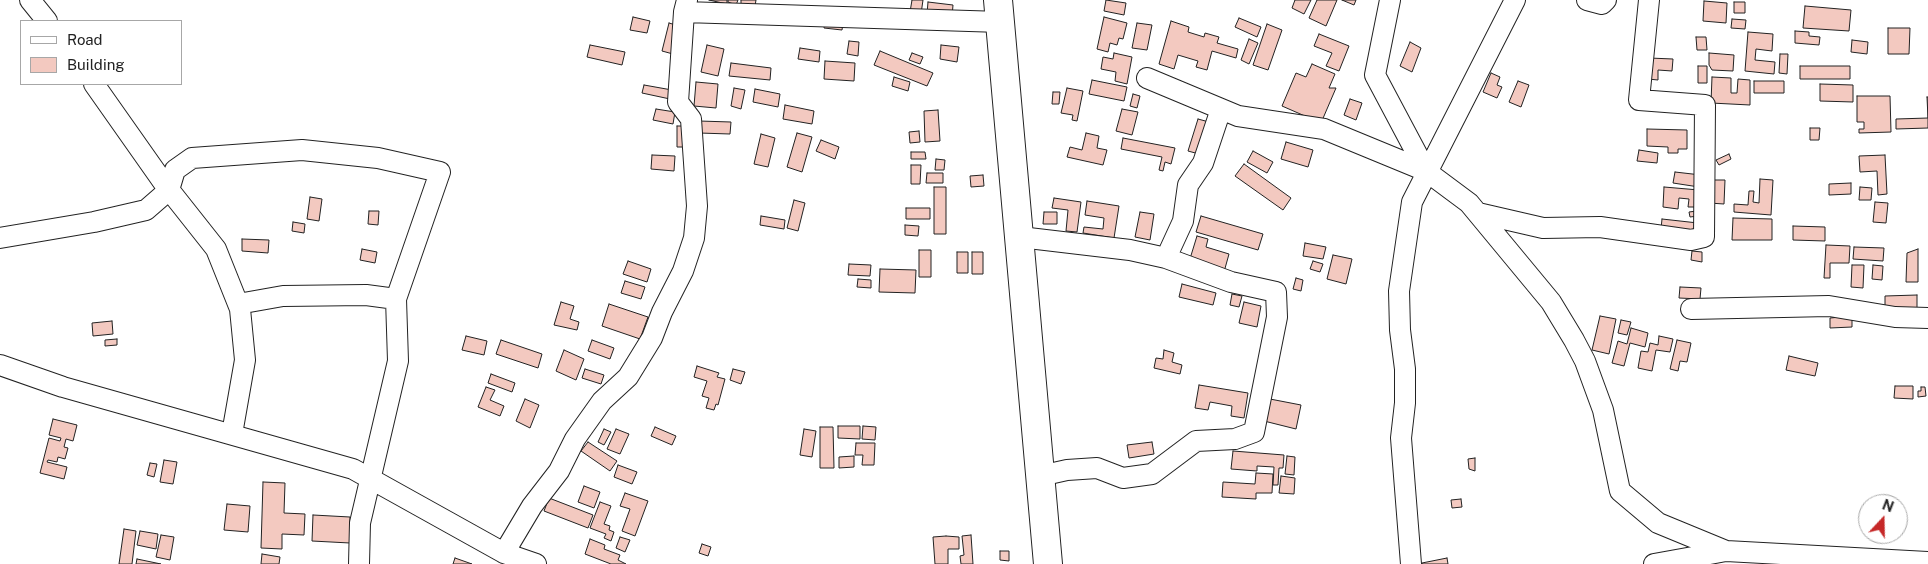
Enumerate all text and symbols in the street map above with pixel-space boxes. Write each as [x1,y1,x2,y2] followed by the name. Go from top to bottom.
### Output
[20,20,182,85] legend
[67,31,103,48] text: Road
[67,56,125,73] text: Building
[1858,494,1908,544] north arrow
[1880,496,1896,515] text: N

